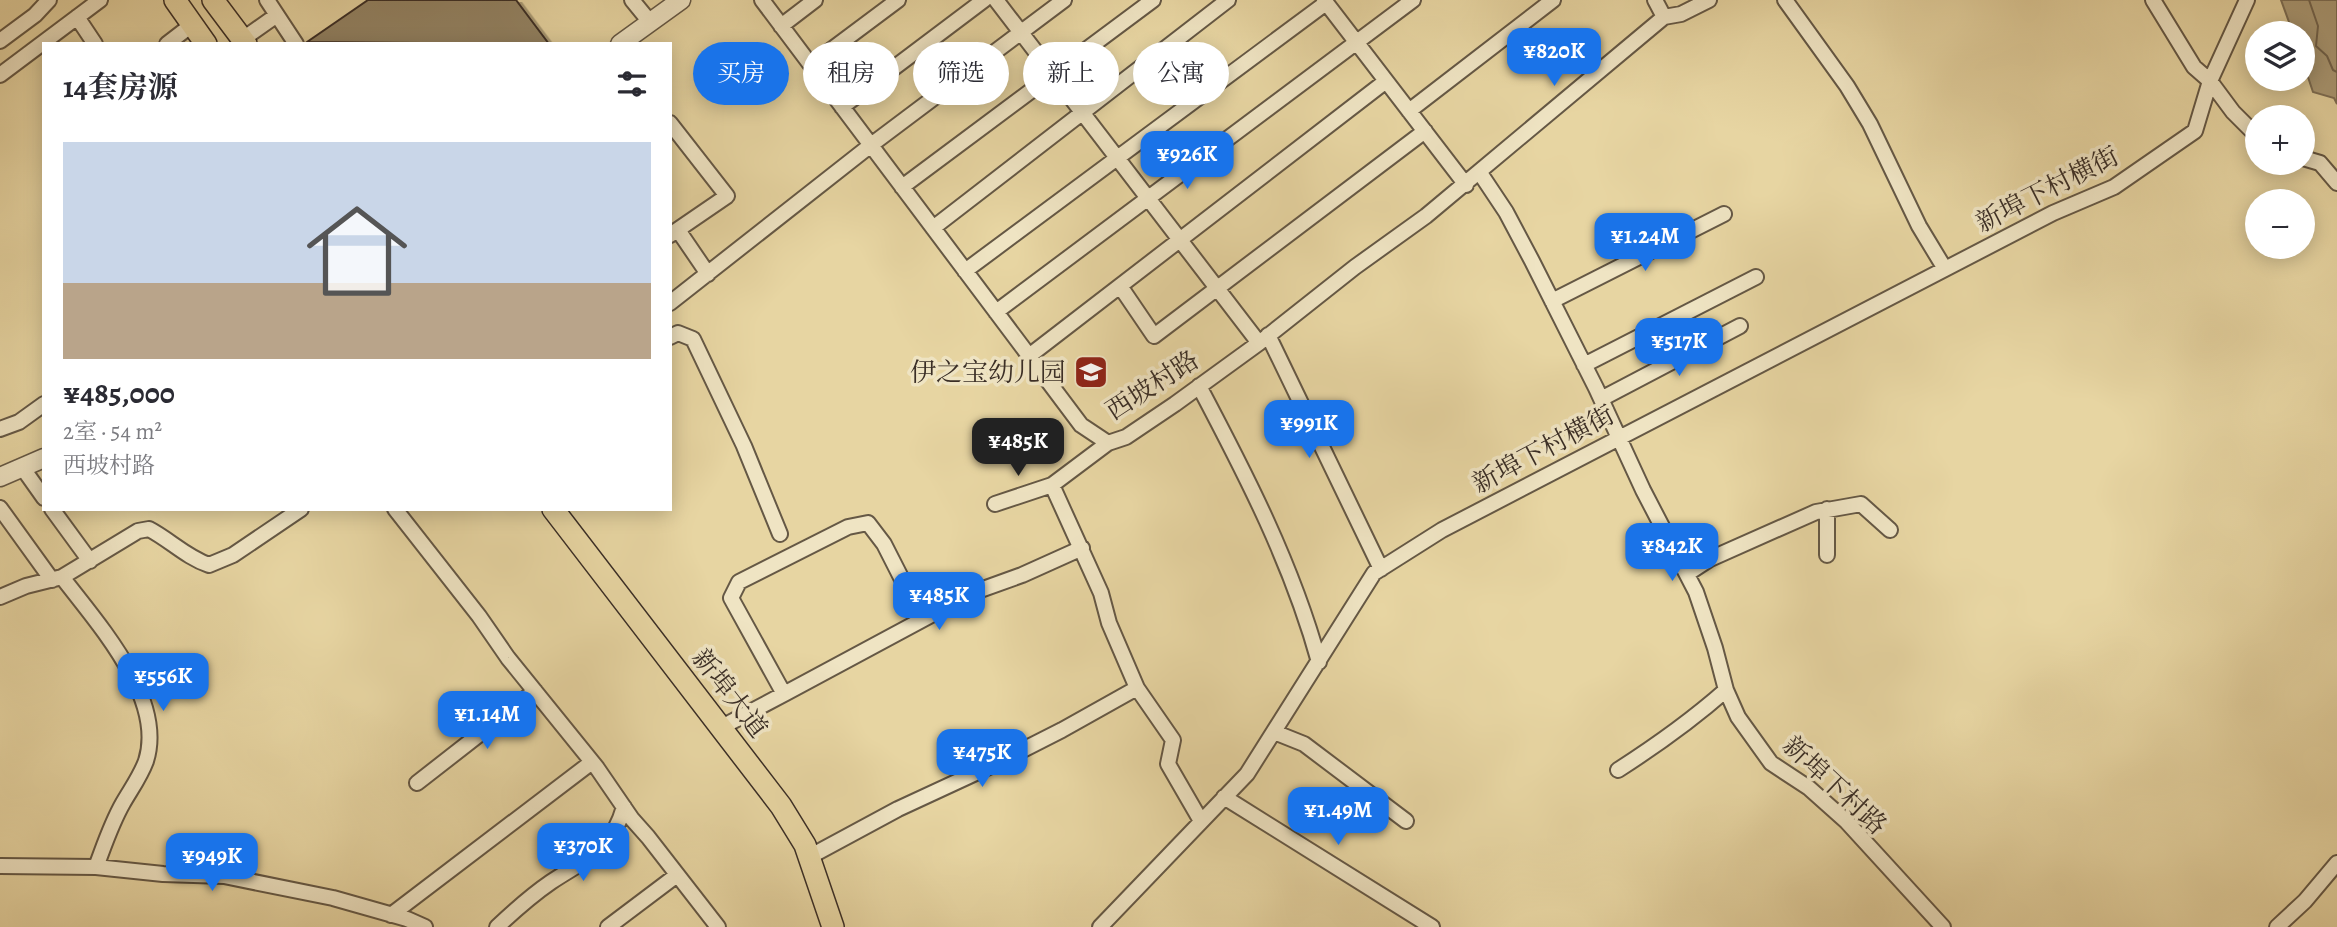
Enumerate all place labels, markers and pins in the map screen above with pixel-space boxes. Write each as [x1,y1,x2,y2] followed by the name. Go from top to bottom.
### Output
[1505,28,1603,88] pin: ¥820K
[1138,132,1236,191] pin: ¥926K
[1588,214,1702,273] pin: ¥1.24M
[1630,318,1728,378] pin: ¥517K
[1072,353,1110,391] school or university icon: 伊之宝幼儿园
[910,355,1066,390] place label: 伊之宝幼儿园
[1260,400,1358,460] pin: ¥991K
[969,419,1067,478] pin: ¥485K
[1623,524,1721,583] pin: ¥842K
[890,572,988,632] pin: ¥485K
[114,654,212,713] pin: ¥556K
[430,692,544,751] pin: ¥1.14M
[933,730,1031,789] pin: ¥475K
[1281,788,1395,847] pin: ¥1.49M
[534,824,632,883] pin: ¥370K
[163,834,261,893] pin: ¥949K

